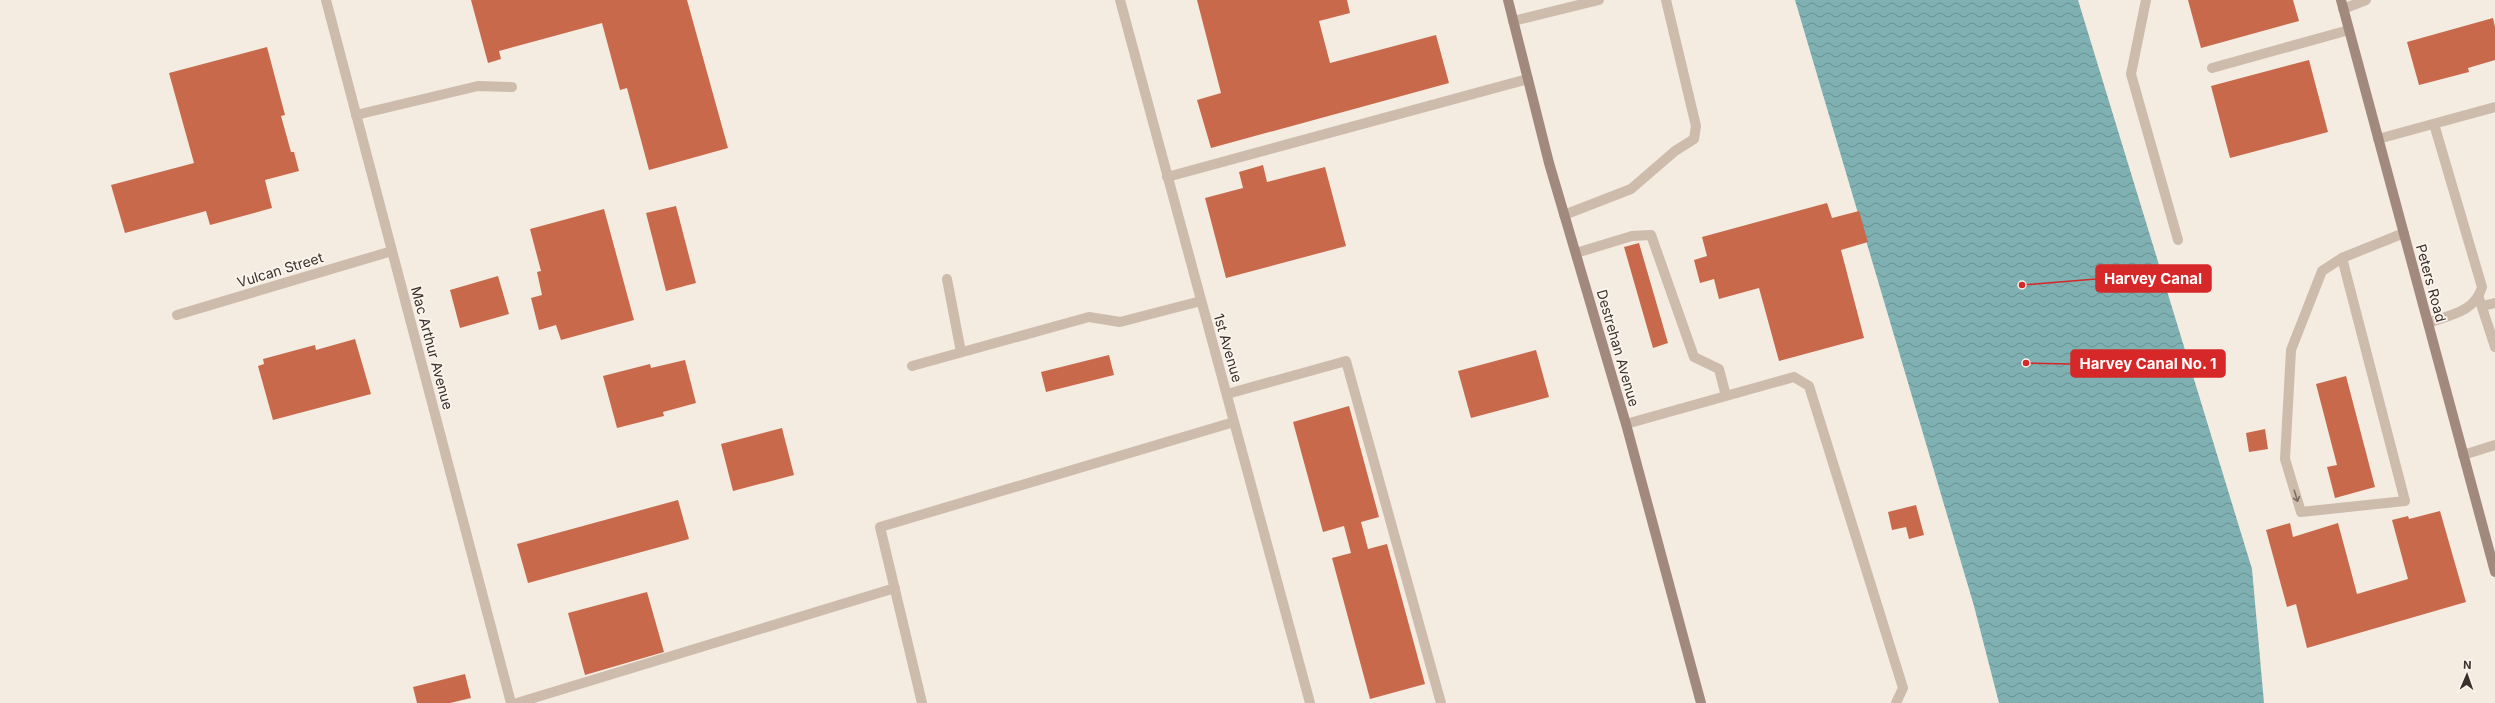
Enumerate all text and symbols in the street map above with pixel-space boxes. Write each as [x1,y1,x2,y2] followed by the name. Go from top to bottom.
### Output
[2413,242,2450,324] street label: Peters Road
[235,248,325,291] street label: Vulcan Street
[2096,265,2211,292] callout: Harvey Canal
[2104,269,2202,288] text: Harvey Canal
[408,284,457,411] street label: Mac Arthur Avenue
[1594,287,1643,408] street label: Destrehan Avenue
[1211,311,1246,384] street label: 1st Avenue
[2071,350,2225,377] callout: Harvey Canal No. 1
[2080,354,2216,373] text: Harvey Canal No. 1
[2293,489,2300,502] one-way arrow
[2447,655,2487,695] north arrow
[2463,658,2472,672] text: N

